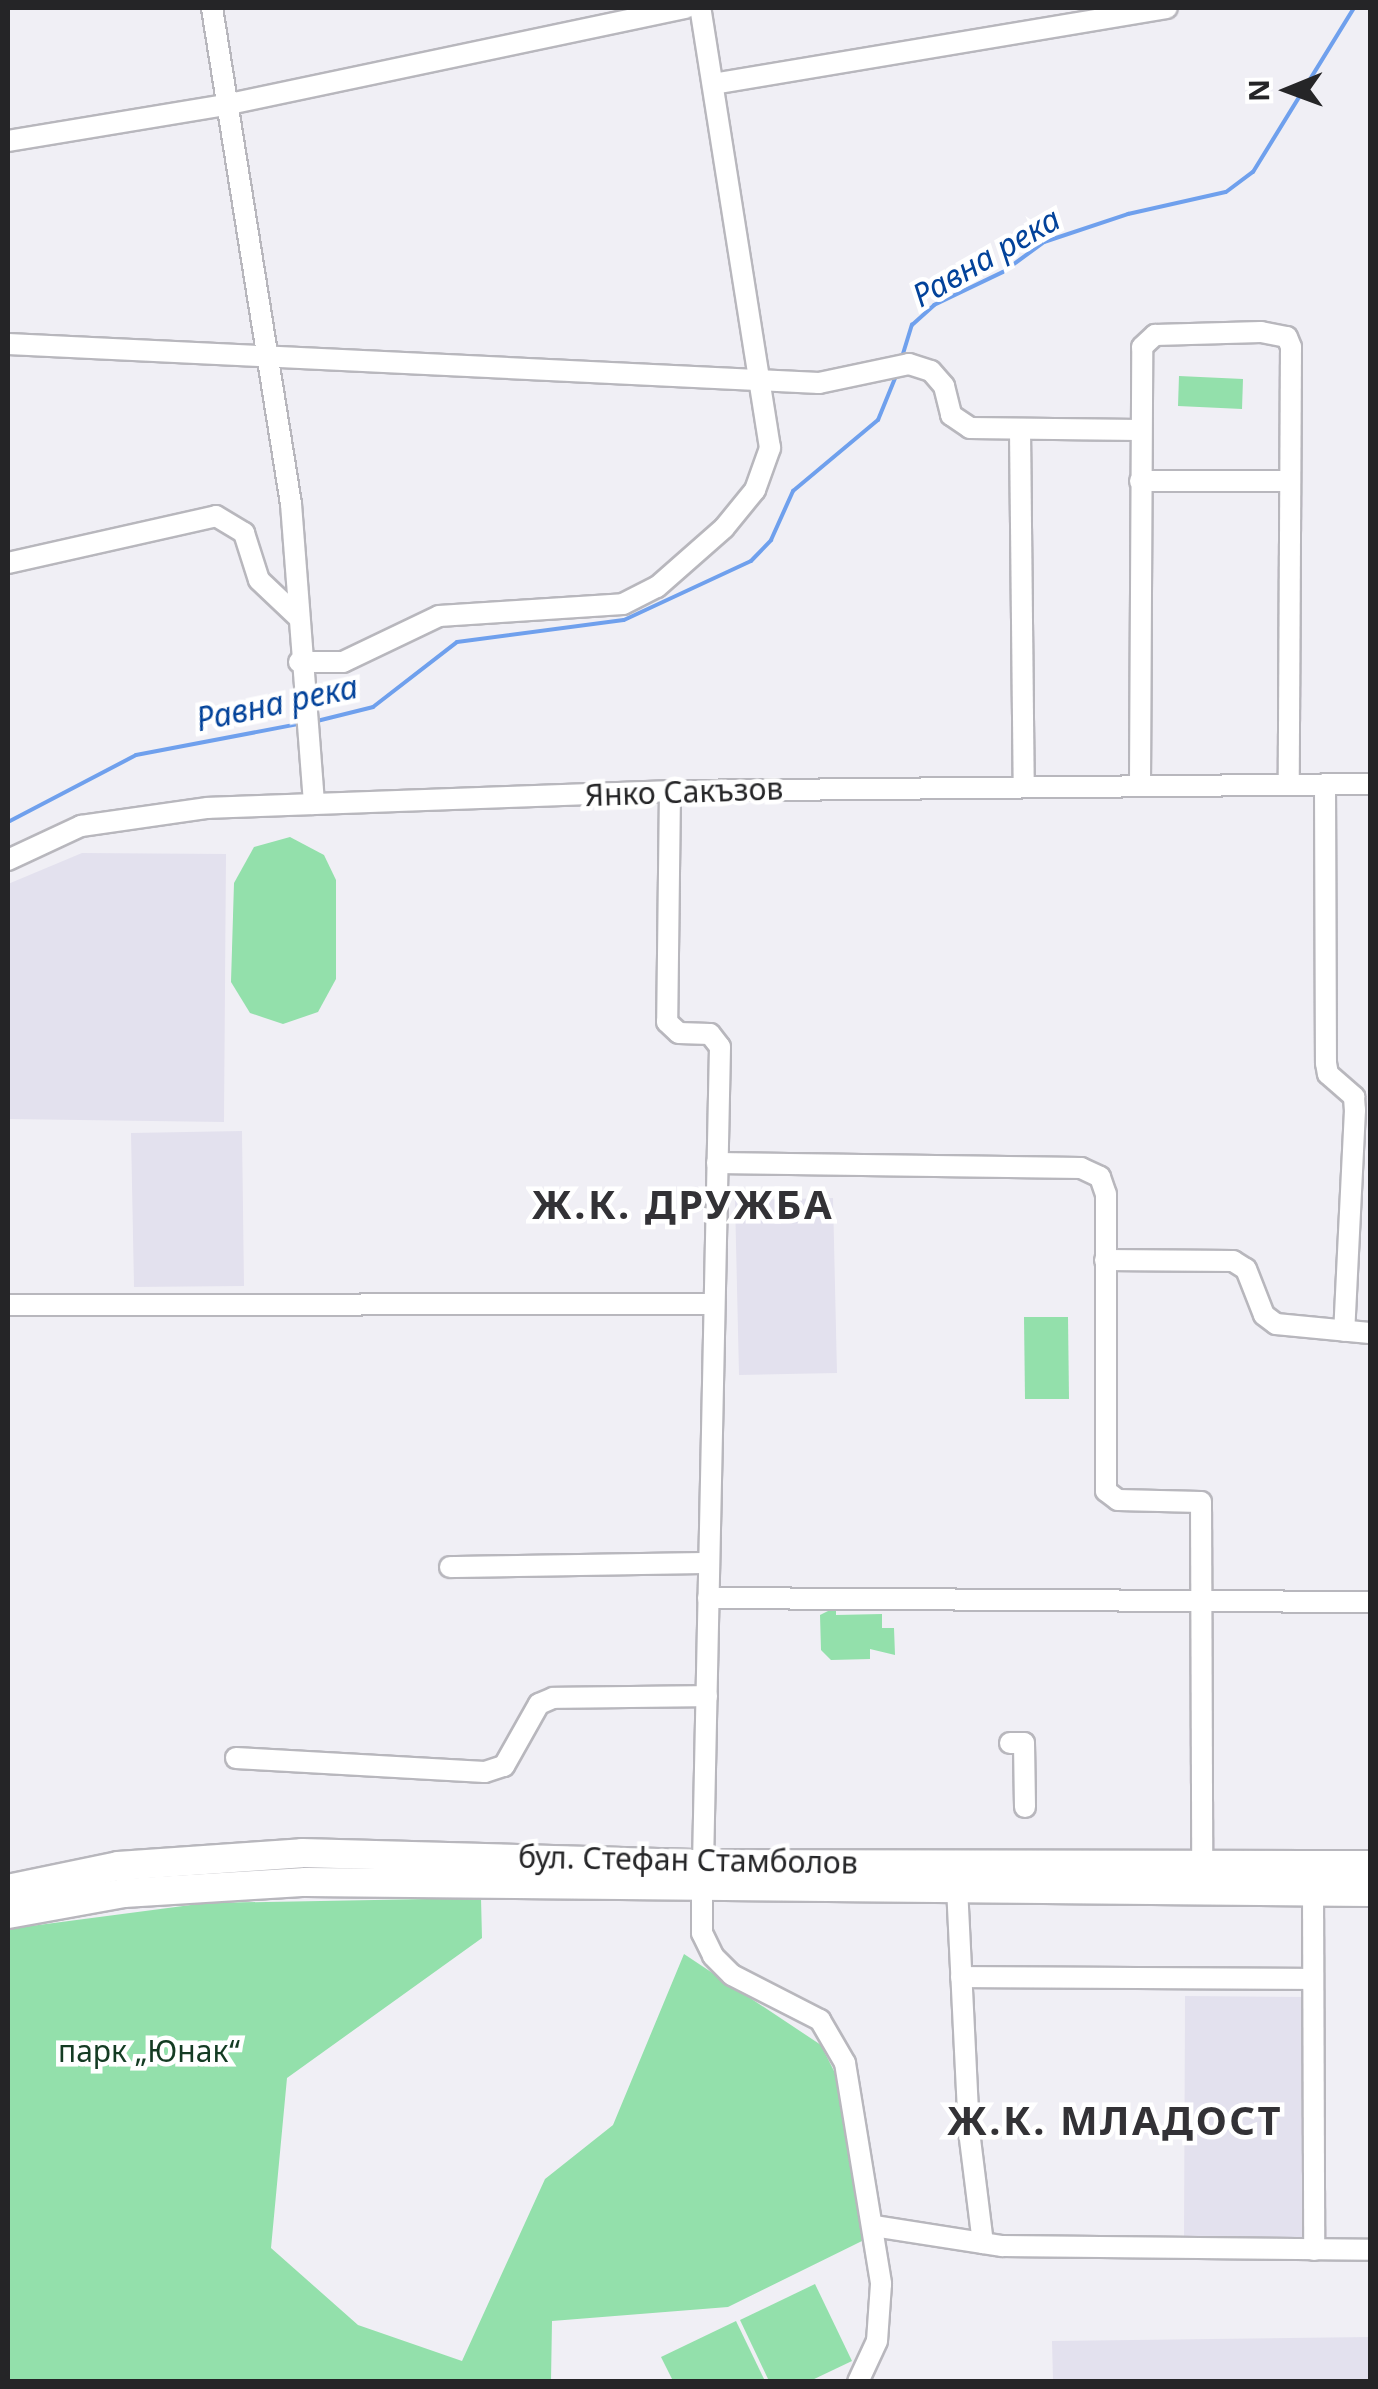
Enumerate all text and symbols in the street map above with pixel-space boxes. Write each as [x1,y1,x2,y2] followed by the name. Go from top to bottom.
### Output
[1238,40,1338,140] north arrow
[1239,79,1277,102] text: N
[905,199,1067,315] water label: Равна река
[193,667,361,739] water label: Равна река
[584,771,784,813] street label: Янко Сакъзов
[532,1180,834,1228] district label: Ж.К. ДРУЖБА
[518,1839,858,1881] street label: бул. Стефан Стамболов
[58,2033,240,2069] park label: парк „Юнак“
[947,2096,1283,2144] district label: Ж.К. МЛАДОСТ

